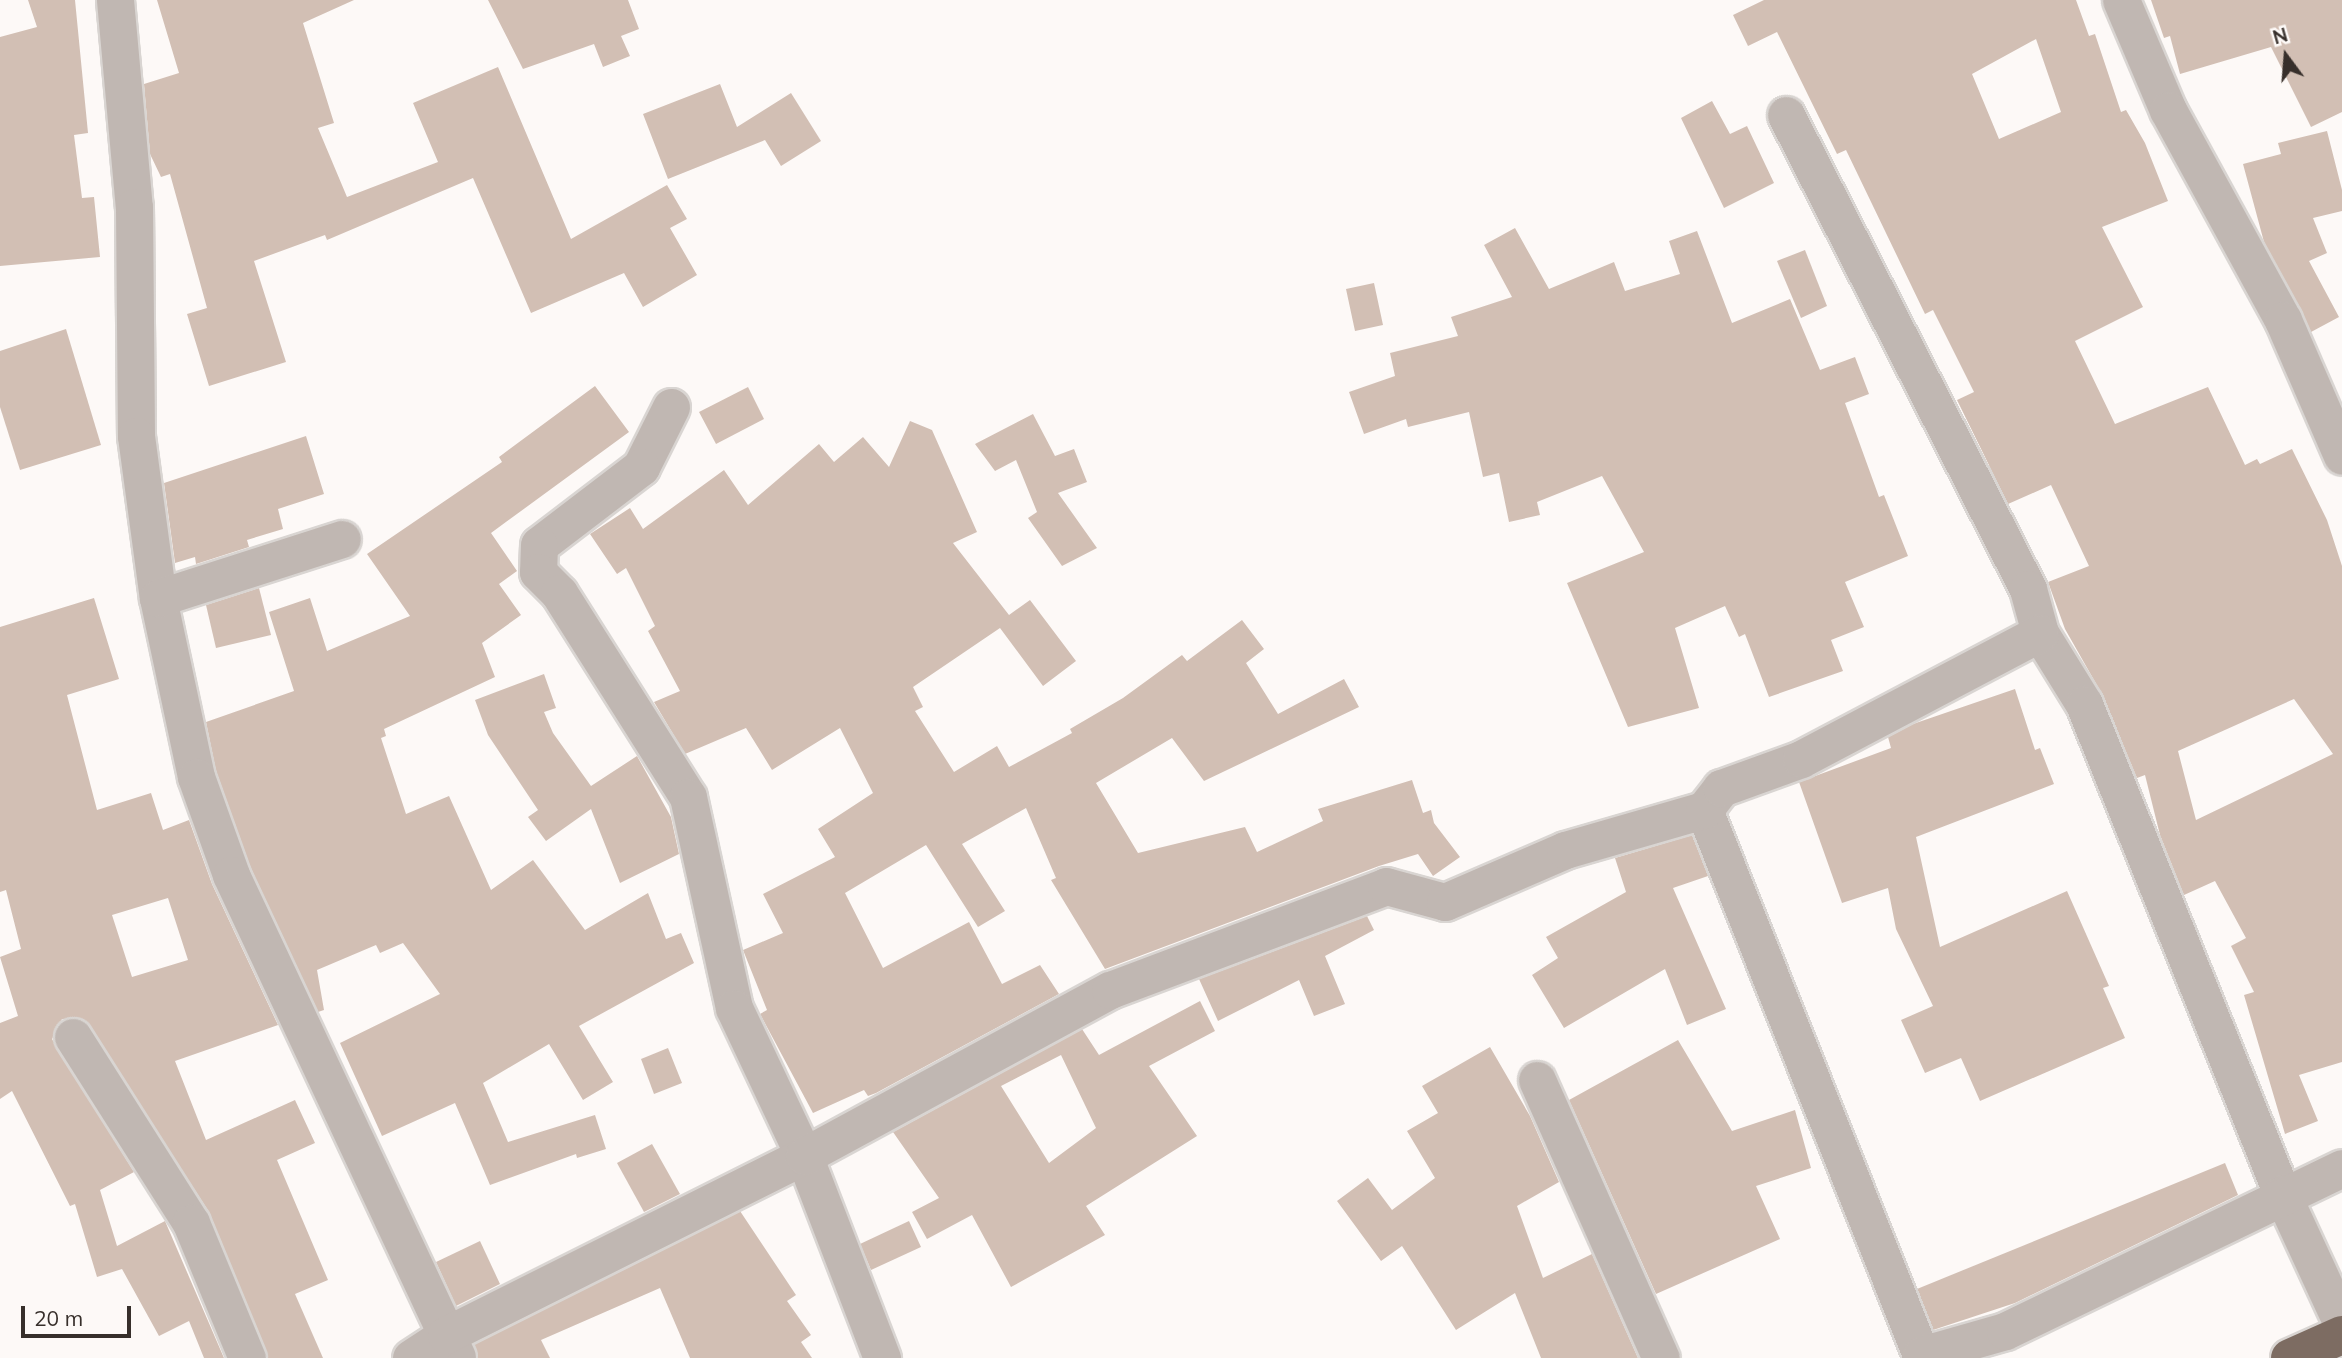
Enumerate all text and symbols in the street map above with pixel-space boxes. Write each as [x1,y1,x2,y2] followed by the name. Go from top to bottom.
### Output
[2251,21,2321,91] north arrow
[2270,22,2290,49] text: N
[24,1292,135,1336] scale bar
[34,1305,83,1331] text: 20 m

